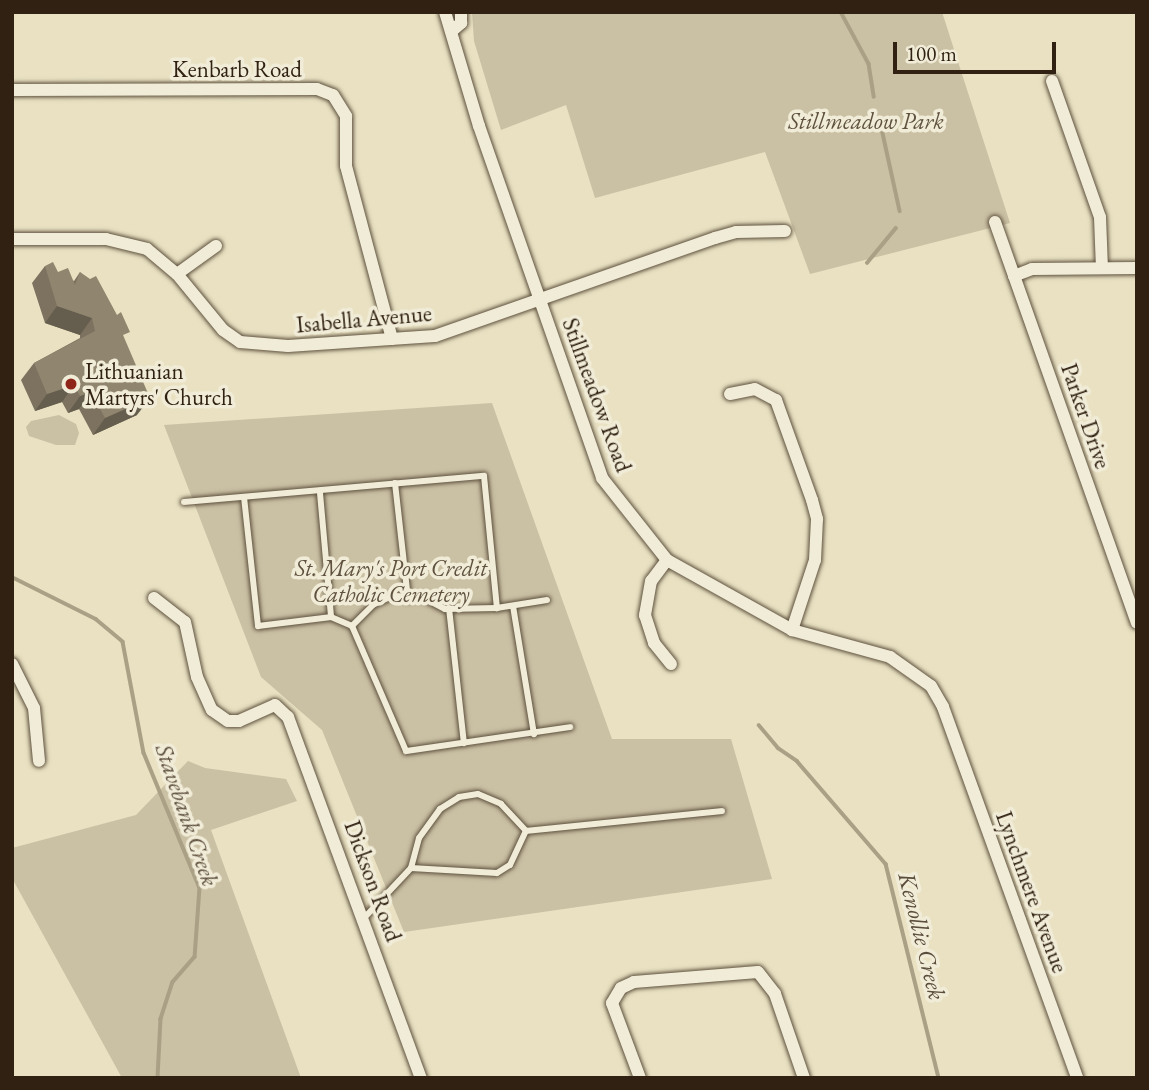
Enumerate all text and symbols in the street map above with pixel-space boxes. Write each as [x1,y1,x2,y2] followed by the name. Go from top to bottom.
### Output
[897,28,1060,72] scale bar
[906,40,957,67] text: 100 m
[172,55,302,83] street label: Kenbarb Road
[788,107,944,135] park label: Stillmeadow Park
[295,299,433,339] street label: Isabella Avenue
[556,314,638,476] street label: Stillmeadow Road
[85,357,233,411] place label: Lithuanian Martyrs' Church
[1055,360,1117,472] street label: Parker Drive
[63,376,79,392] marker: Lithuanian Martyrs' Church
[295,554,487,608] park label: St. Mary's Port Credit Catholic Cemetery
[149,740,225,890] water label: Stavebank Creek
[990,807,1074,977] street label: Lynchmere Avenue
[338,817,408,945] street label: Dickson Road
[892,869,952,1003] water label: Kenollie Creek

